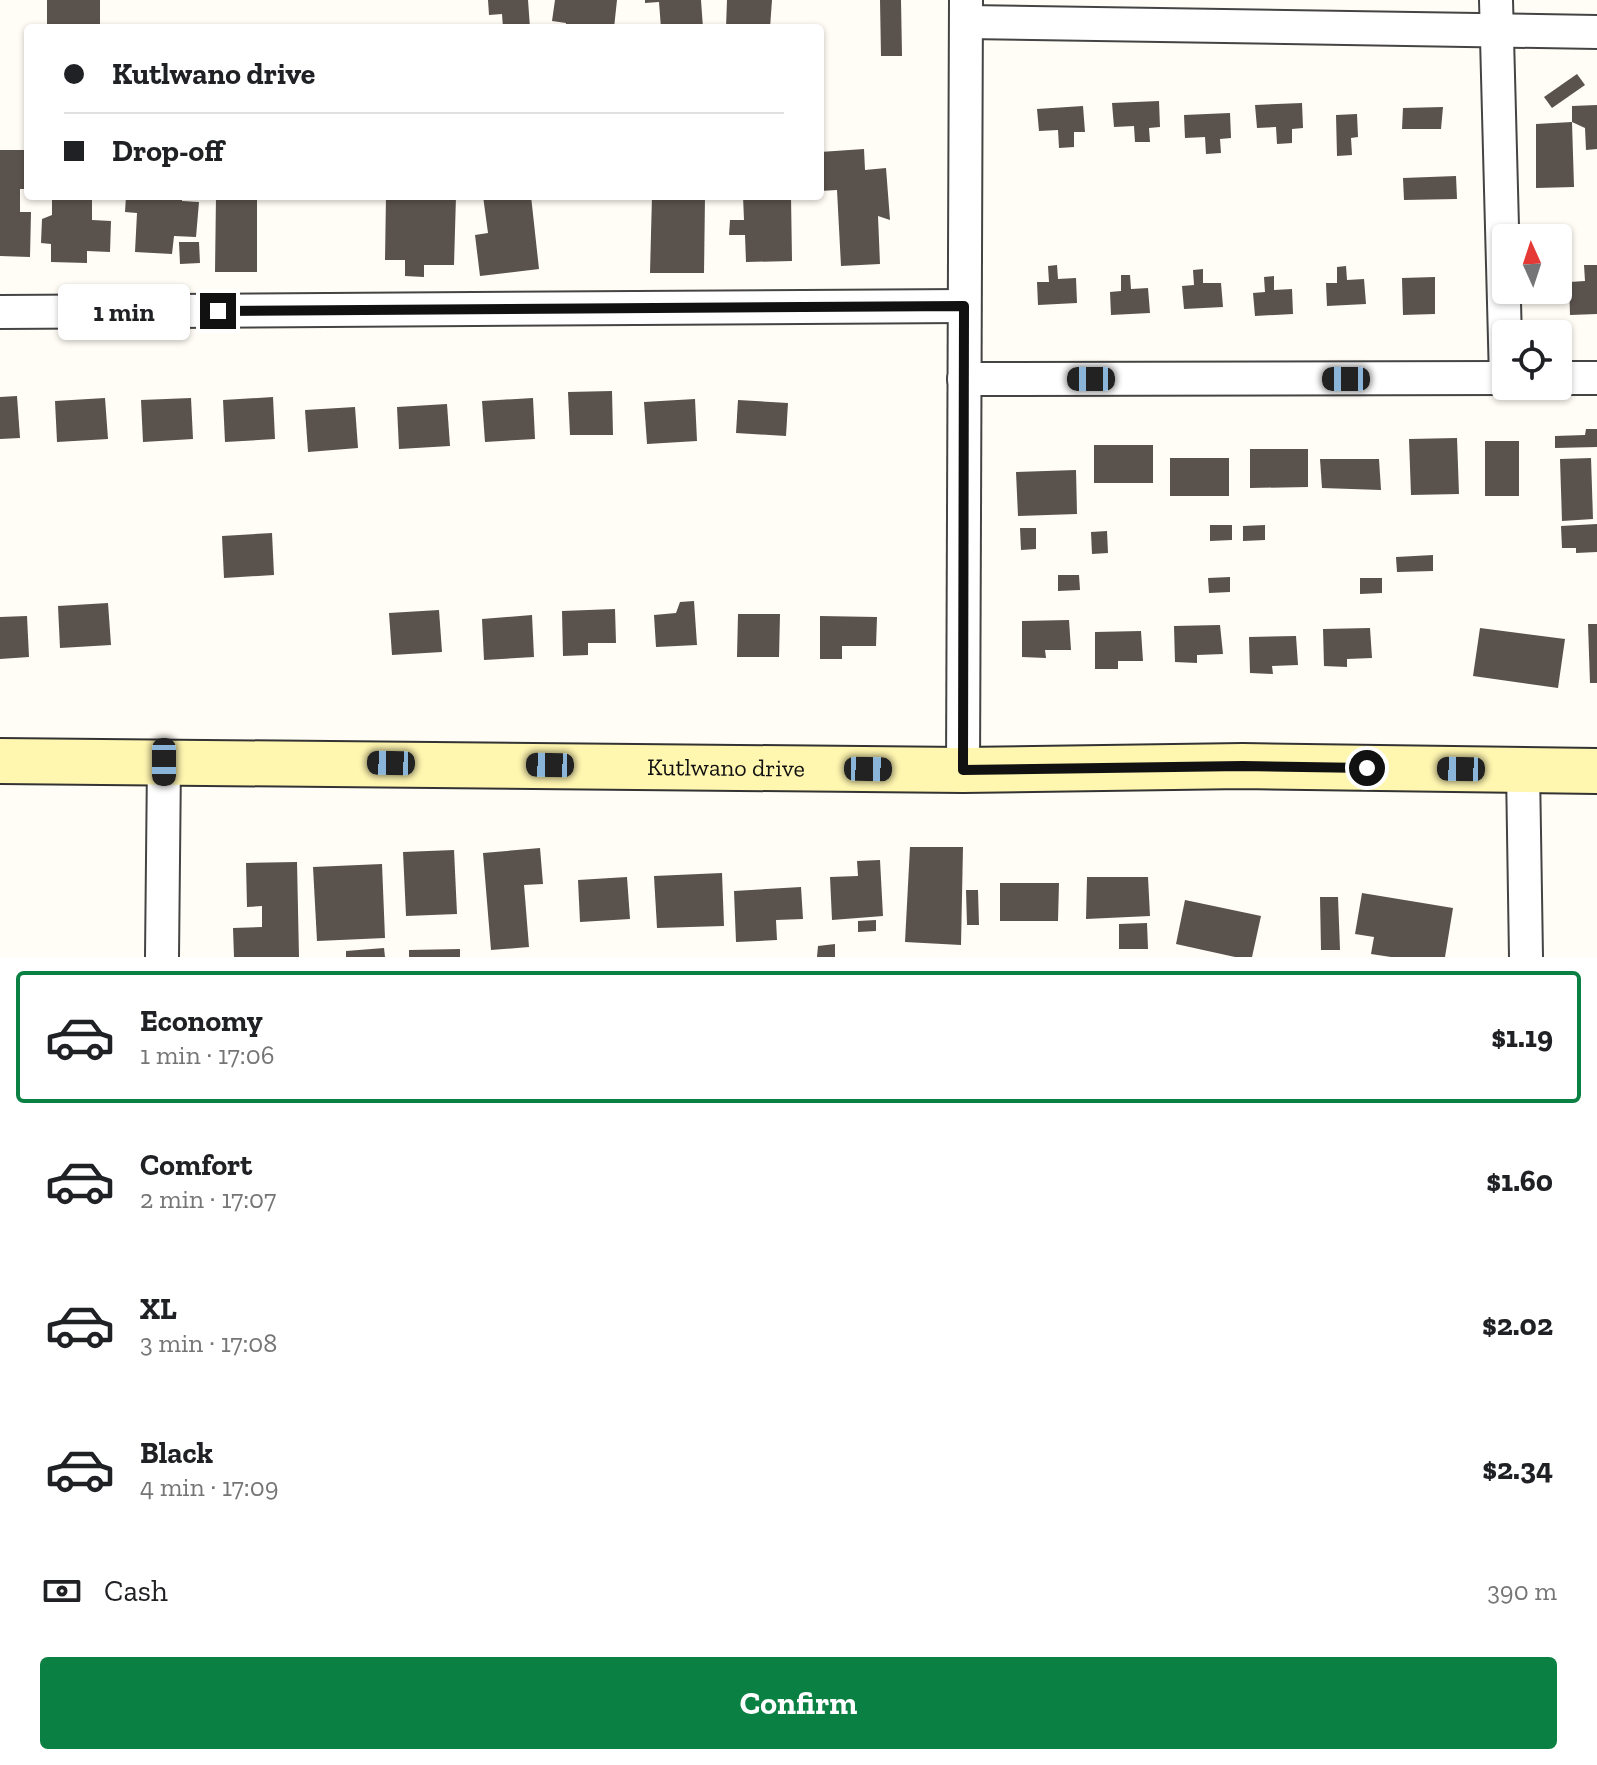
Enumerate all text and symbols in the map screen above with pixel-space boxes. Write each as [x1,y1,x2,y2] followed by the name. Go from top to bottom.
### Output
[112,56,315,92] text: Kutlwano drive
[112,133,224,169] text: Drop-off
[1492,224,1572,304] north arrow
[1492,224,1572,400] map controls
[58,283,190,339] callout: 1 min
[200,293,236,329] route end
[93,296,155,328] text: 1 min
[1492,320,1572,400] button: locate
[1067,367,1115,391] car
[1322,367,1370,391] car
[152,738,176,786] car
[1349,750,1385,786] route start
[367,751,415,775] car
[647,752,805,783] street label: Kutlwano drive
[526,753,574,777] car
[844,757,892,781] car
[1437,757,1485,781] car
[44,1001,116,1073] icon: car
[140,1003,263,1039] text: Economy
[1491,1019,1553,1055] text: $1.19
[140,1039,274,1071] text: 1 min · 17:06
[44,1145,116,1217] icon: car
[140,1147,252,1183] text: Comfort
[1486,1163,1553,1199] text: $1.60
[140,1183,276,1215] text: 2 min · 17:07
[44,1289,116,1361] icon: car
[140,1291,177,1327] text: XL
[1482,1307,1553,1343] text: $2.02
[140,1327,277,1359] text: 3 min · 17:08
[44,1433,116,1505] icon: car
[140,1435,213,1471] text: Black
[1482,1451,1553,1487] text: $2.34
[140,1471,278,1503] text: 4 min · 17:09
[40,1569,84,1613] icon: cash
[104,1573,168,1609] text: Cash
[1487,1575,1557,1607] text: 390 m
[40,1657,1557,1749] button: Confirm

